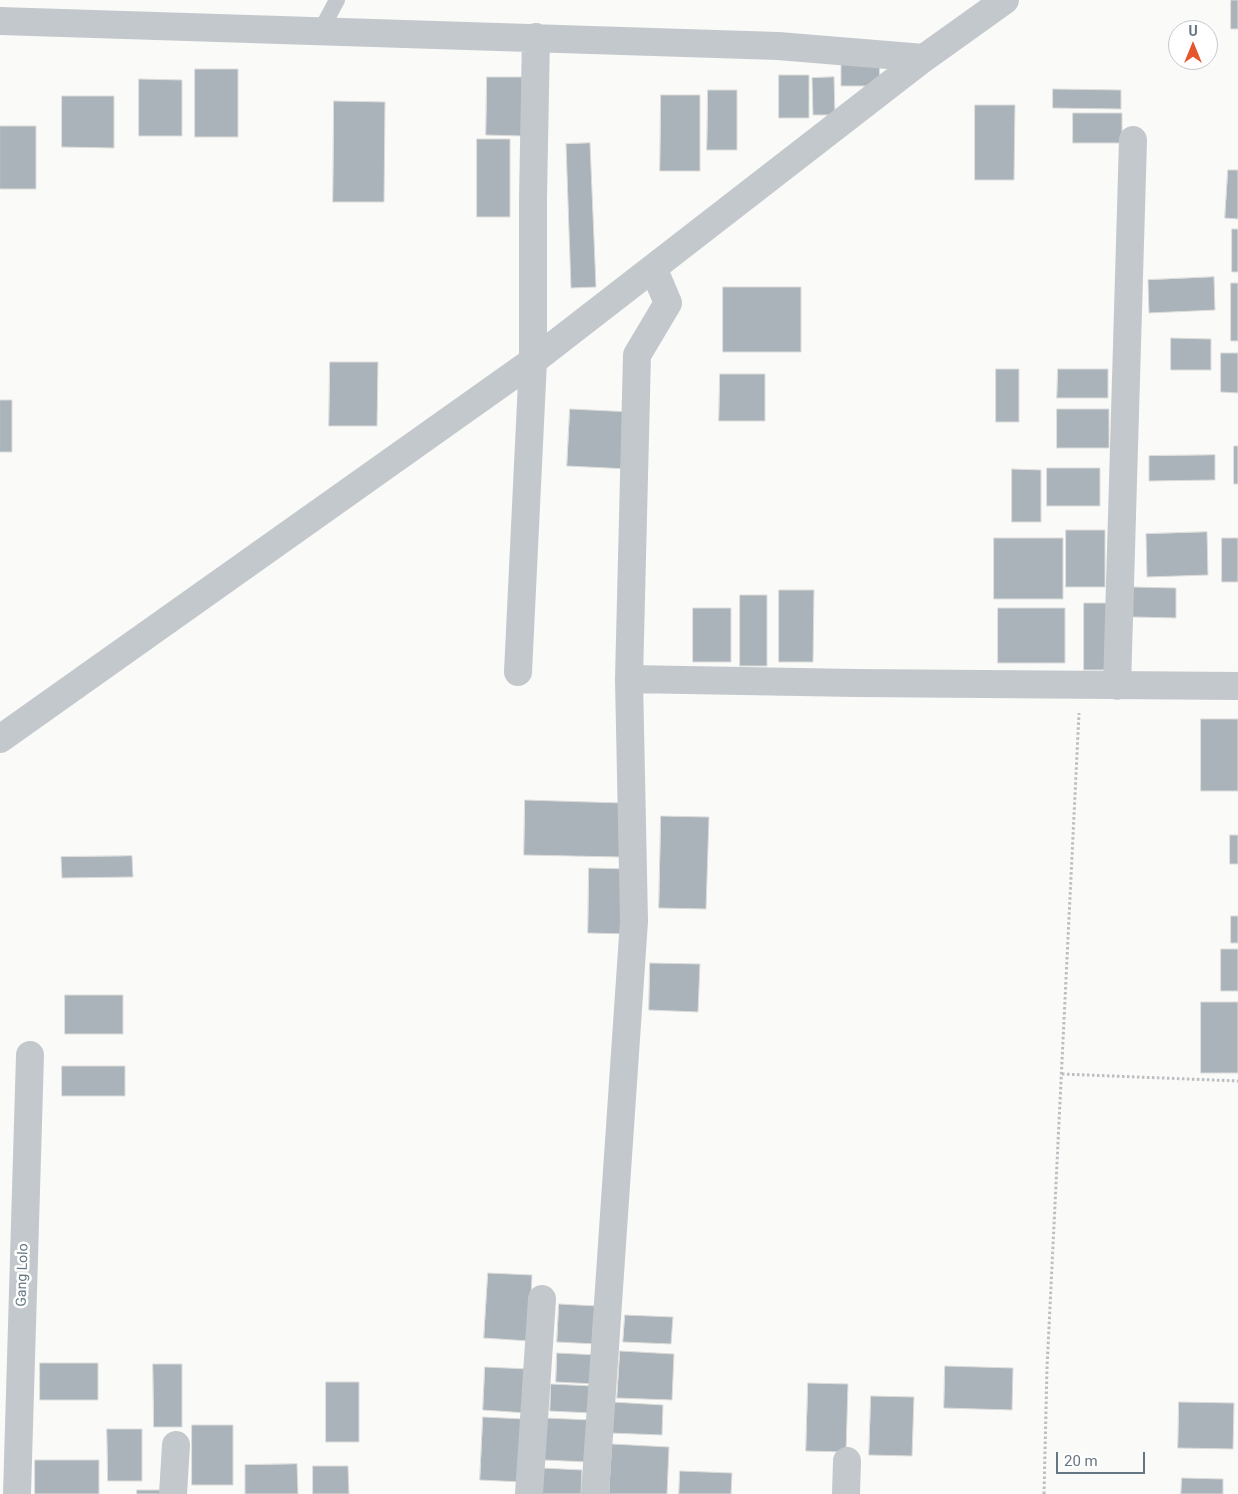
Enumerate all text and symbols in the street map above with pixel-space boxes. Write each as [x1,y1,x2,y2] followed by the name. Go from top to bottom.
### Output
[1168,20,1218,70] north arrow
[1188,23,1198,39] text: U
[14,1243,32,1307] street label: Gang Lolo
[1058,1442,1147,1474] scale bar
[1064,1452,1098,1470] text: 20 m

